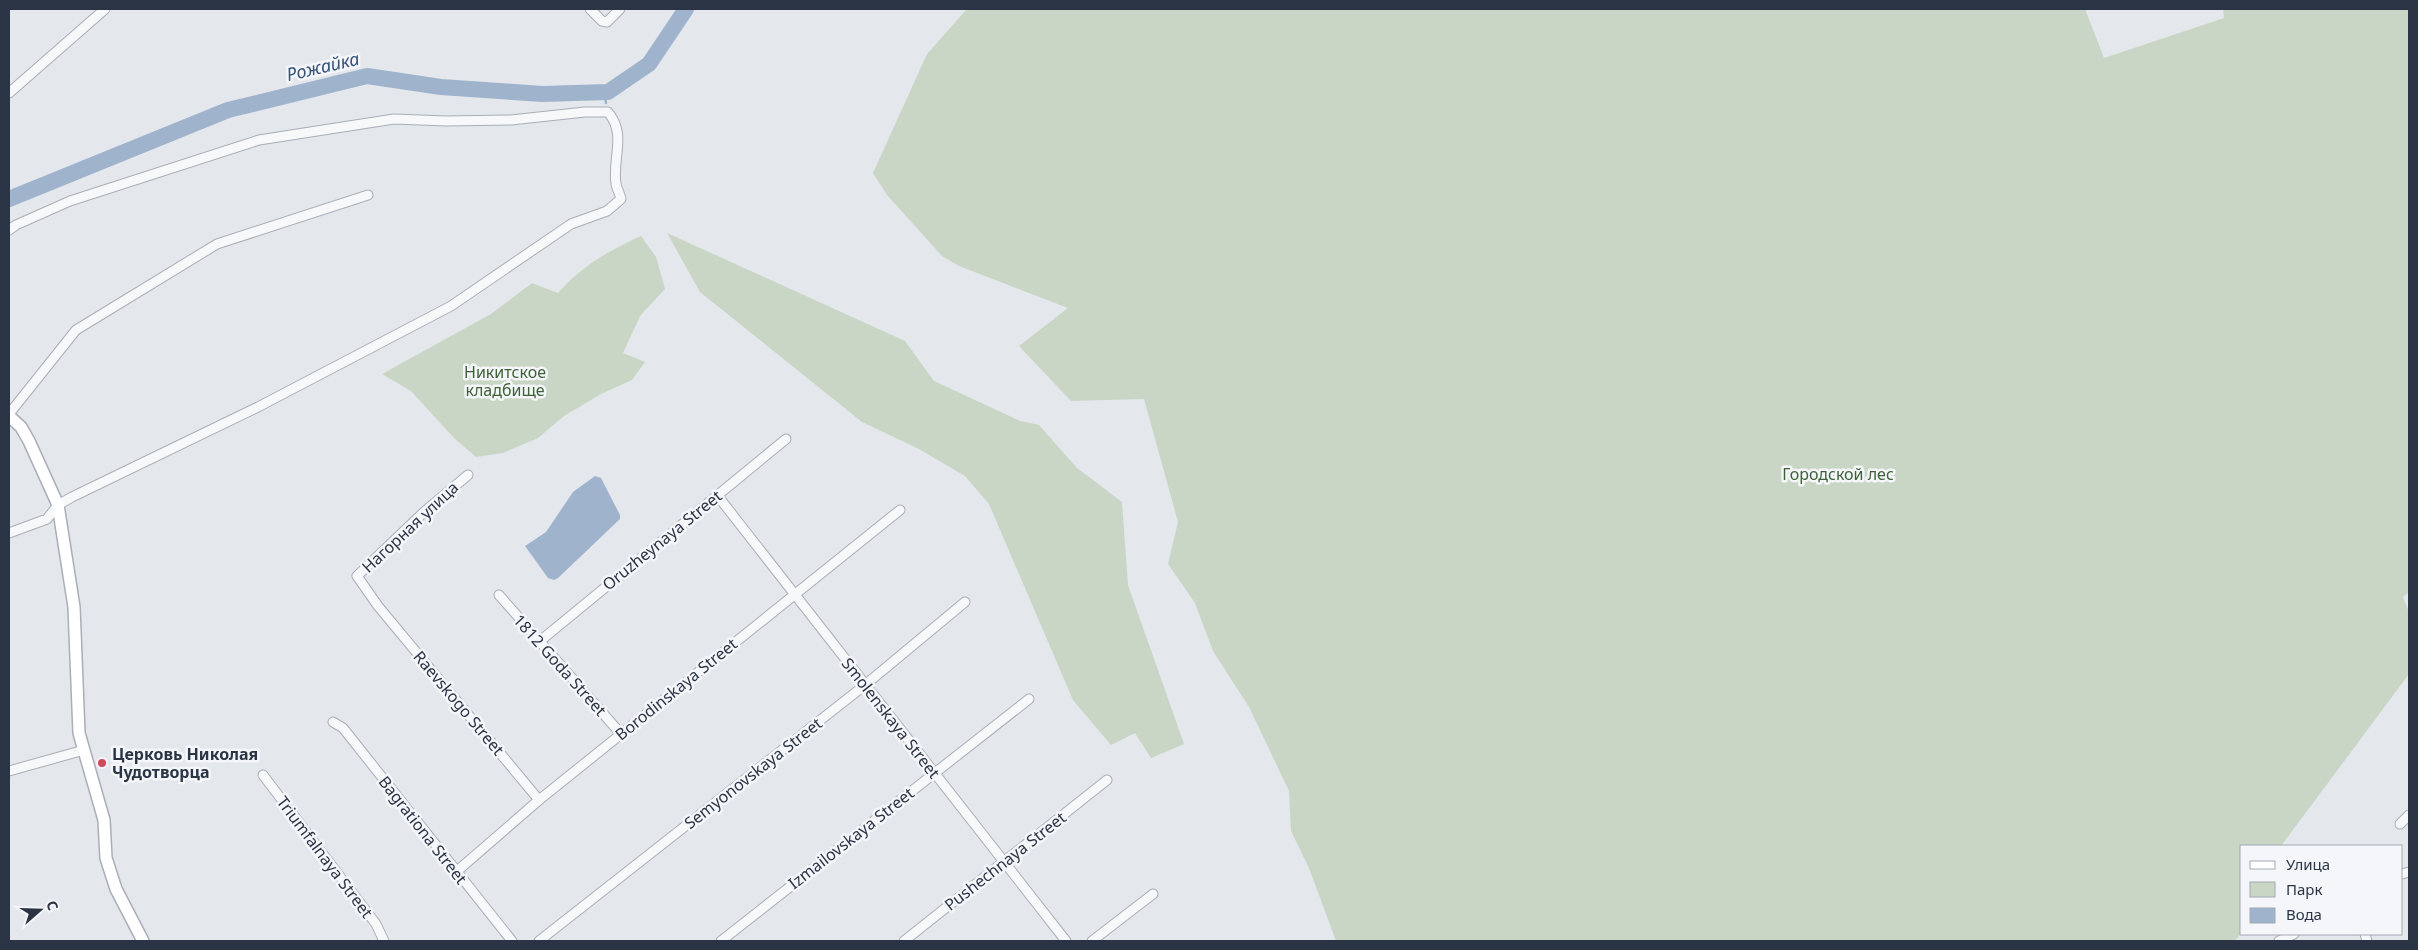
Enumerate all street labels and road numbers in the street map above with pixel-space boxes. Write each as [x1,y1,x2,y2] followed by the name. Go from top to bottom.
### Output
[357,477,463,577] street label: Нагорная улица
[598,485,727,595] street label: Oruzheynaya Street
[508,609,612,721] street label: 1812 Goda Street
[610,633,742,745] street label: Borodinskaya Street
[409,646,509,760] street label: Raevskogo Street
[837,653,945,783] street label: Smolenskaya Street
[680,712,827,834] street label: Semyonovskaya Street
[374,771,472,889] street label: Bagrationa Street
[784,782,919,894] street label: Izmailovskaya Street
[272,792,378,923] street label: Triumfalnaya Street
[940,806,1070,915] street label: Pushechnaya Street

